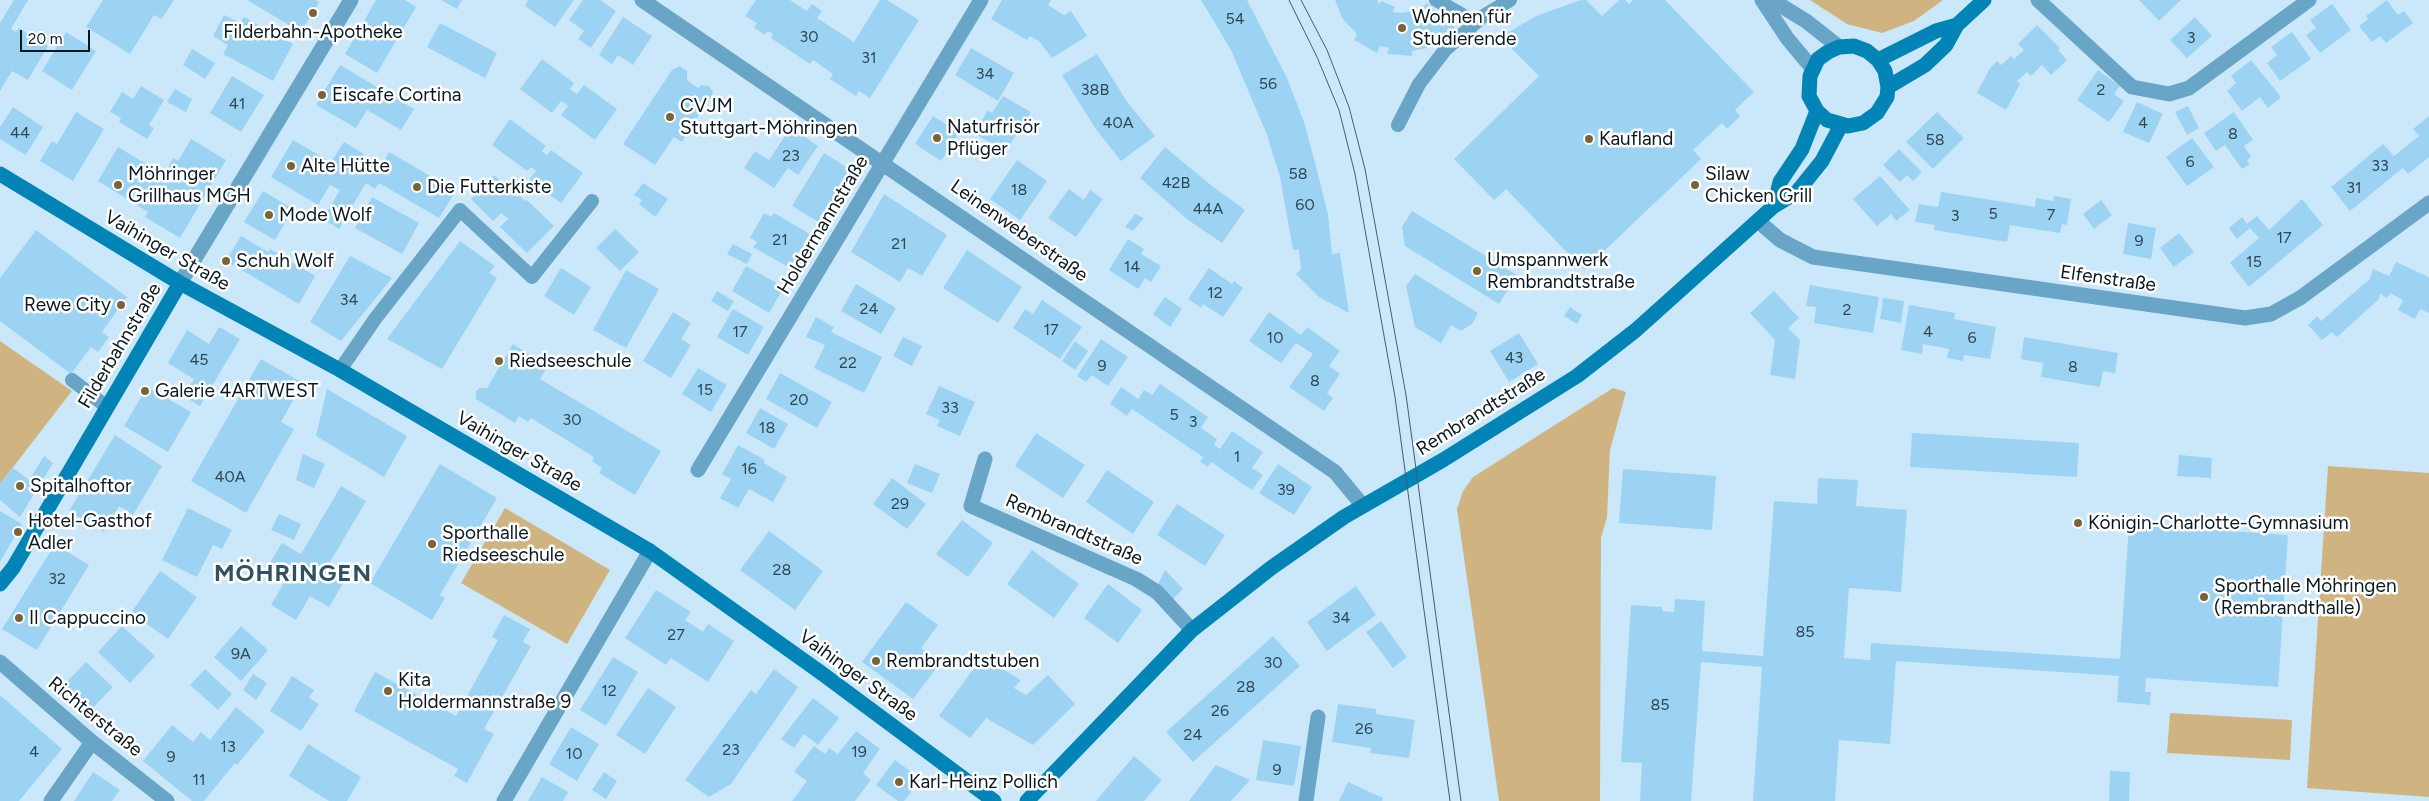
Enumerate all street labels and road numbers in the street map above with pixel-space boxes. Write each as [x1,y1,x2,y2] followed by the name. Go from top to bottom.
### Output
[773,152,873,298] street label: Holdermannstraße
[946,175,1092,287] street label: Leinenweberstraße
[100,206,234,296] street label: Vaihinger Straße
[2059,261,2157,297] street label: Elfenstraße
[74,279,166,413] street label: Filderbahnstraße
[1412,363,1550,461] street label: Rembrandtstraße
[452,407,586,497] street label: Vaihinger Straße
[1002,490,1146,570] street label: Rembrandtstraße
[794,625,922,727] street label: Vaihinger Straße
[43,672,147,762] street label: Richterstraße

